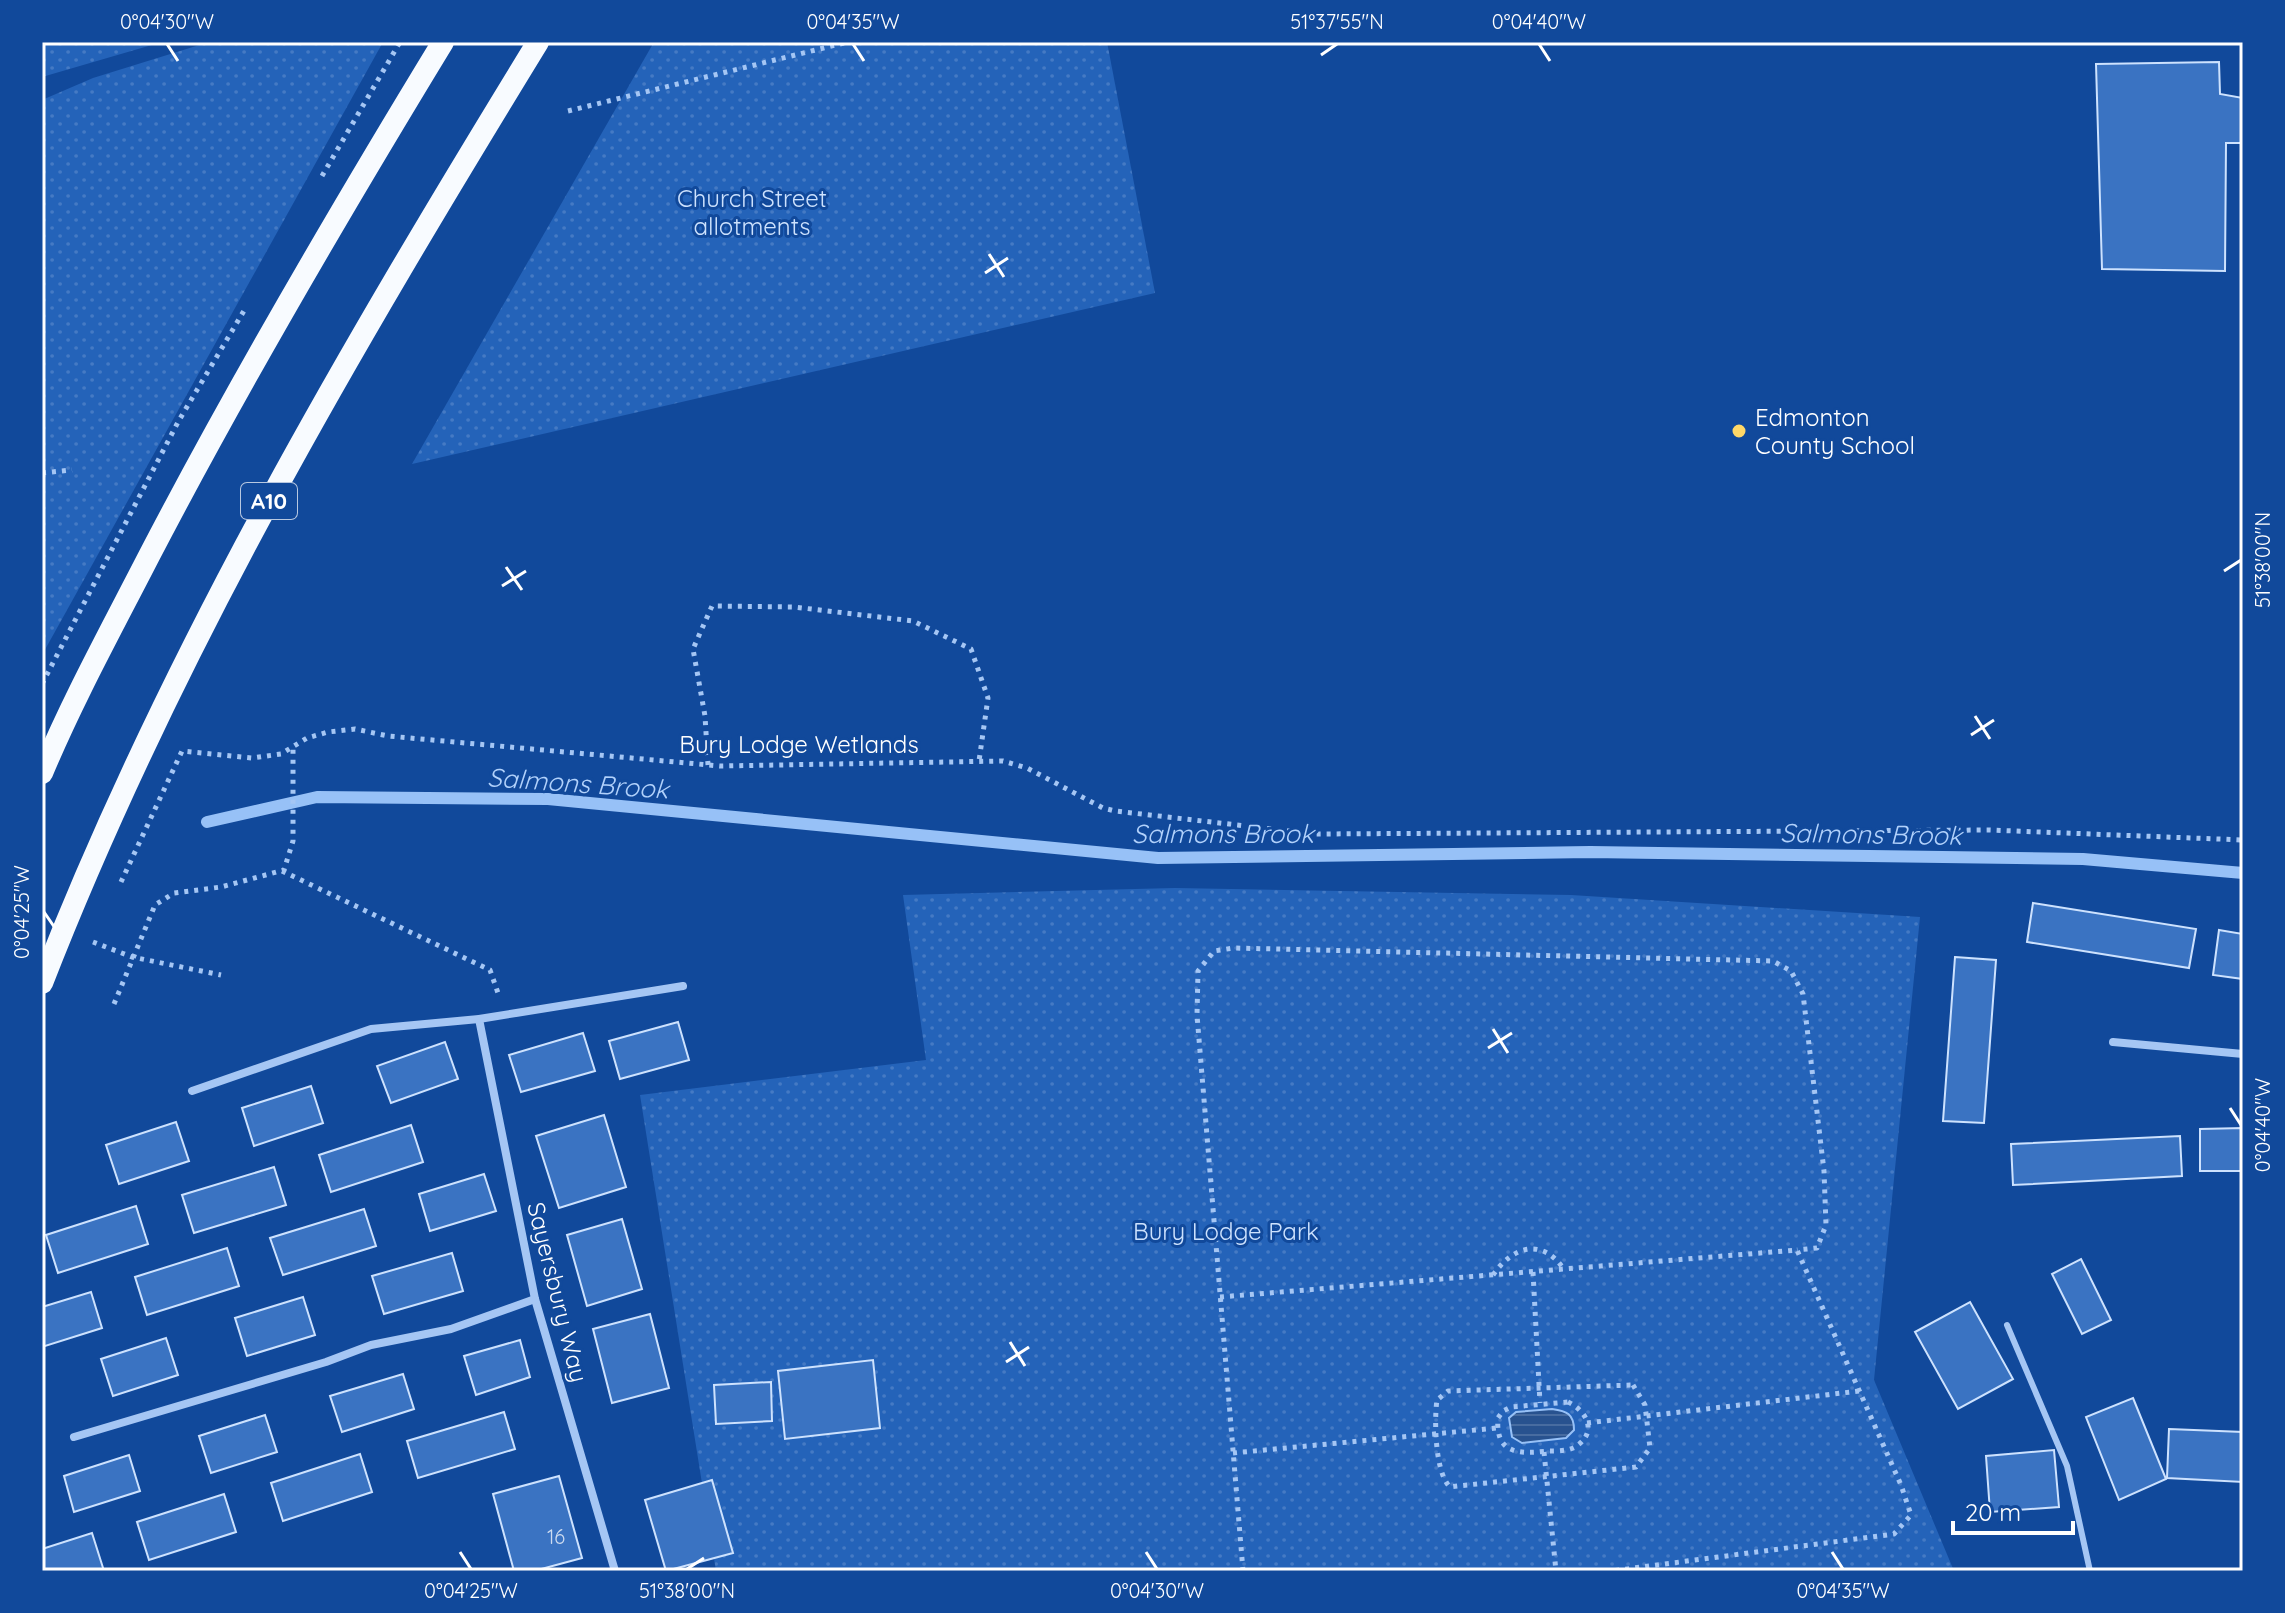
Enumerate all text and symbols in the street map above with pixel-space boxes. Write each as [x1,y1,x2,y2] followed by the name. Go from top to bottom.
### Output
[120,9,214,34] text: 0°04'30"W
[806,9,900,34] text: 0°04'35"W
[1290,9,1384,34] text: 51°37'55"N
[1492,9,1586,34] text: 0°04'40"W
[677,183,827,241] park label: Church Street allotments
[1755,402,1915,460] place label: Edmonton County School
[1730,422,1748,440] marker: Edmonton County School
[241,483,297,519] road number: A10
[2250,512,2275,608] text: 51°38'00"N
[679,729,919,759] street label: Bury Lodge Wetlands
[486,760,672,806] water label: Salmons Brook
[1780,816,1964,852] water label: Salmons Brook
[1132,817,1316,850] water label: Salmons Brook
[9,865,34,959] text: 0°04'25"W
[2250,1078,2275,1172] text: 0°04'40"W
[521,1199,595,1385] street label: Sayersbury Way
[1133,1216,1319,1246] park label: Bury Lodge Park
[1953,1485,2073,1535] scale bar
[1965,1497,2021,1527] text: 20 m
[547,1524,565,1549] house number: 16
[424,1578,518,1603] text: 0°04'25"W
[639,1578,735,1603] text: 51°38'00"N
[1110,1578,1204,1603] text: 0°04'30"W
[1796,1578,1890,1603] text: 0°04'35"W

